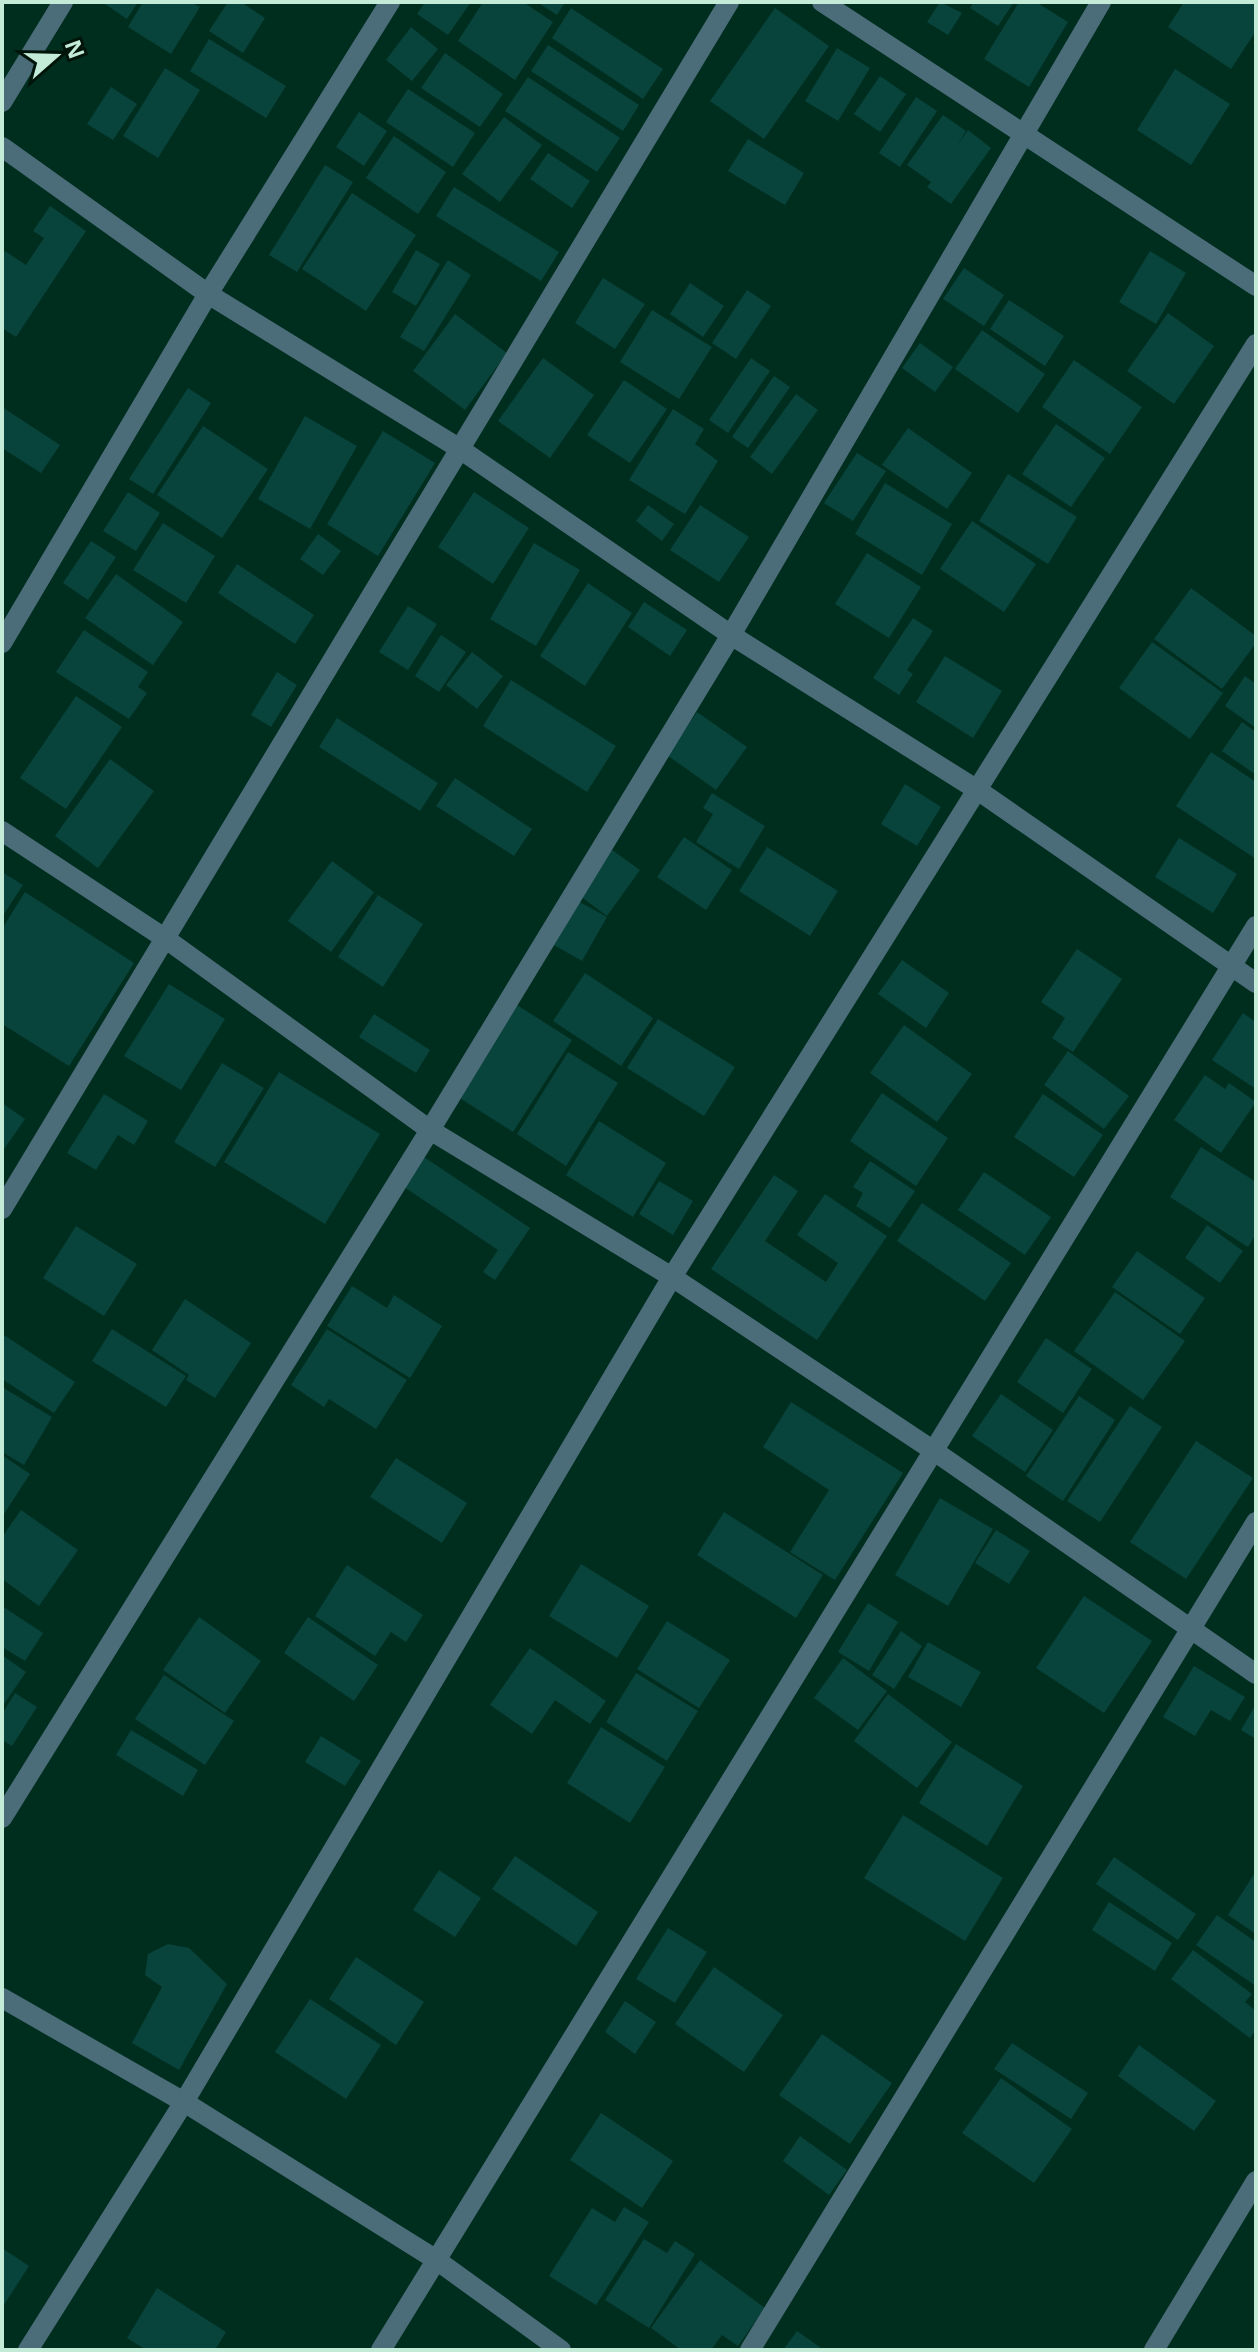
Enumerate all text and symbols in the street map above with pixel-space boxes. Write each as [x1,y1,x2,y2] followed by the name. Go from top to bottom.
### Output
[16,16,96,96] north arrow
[59,35,93,62] text: N

